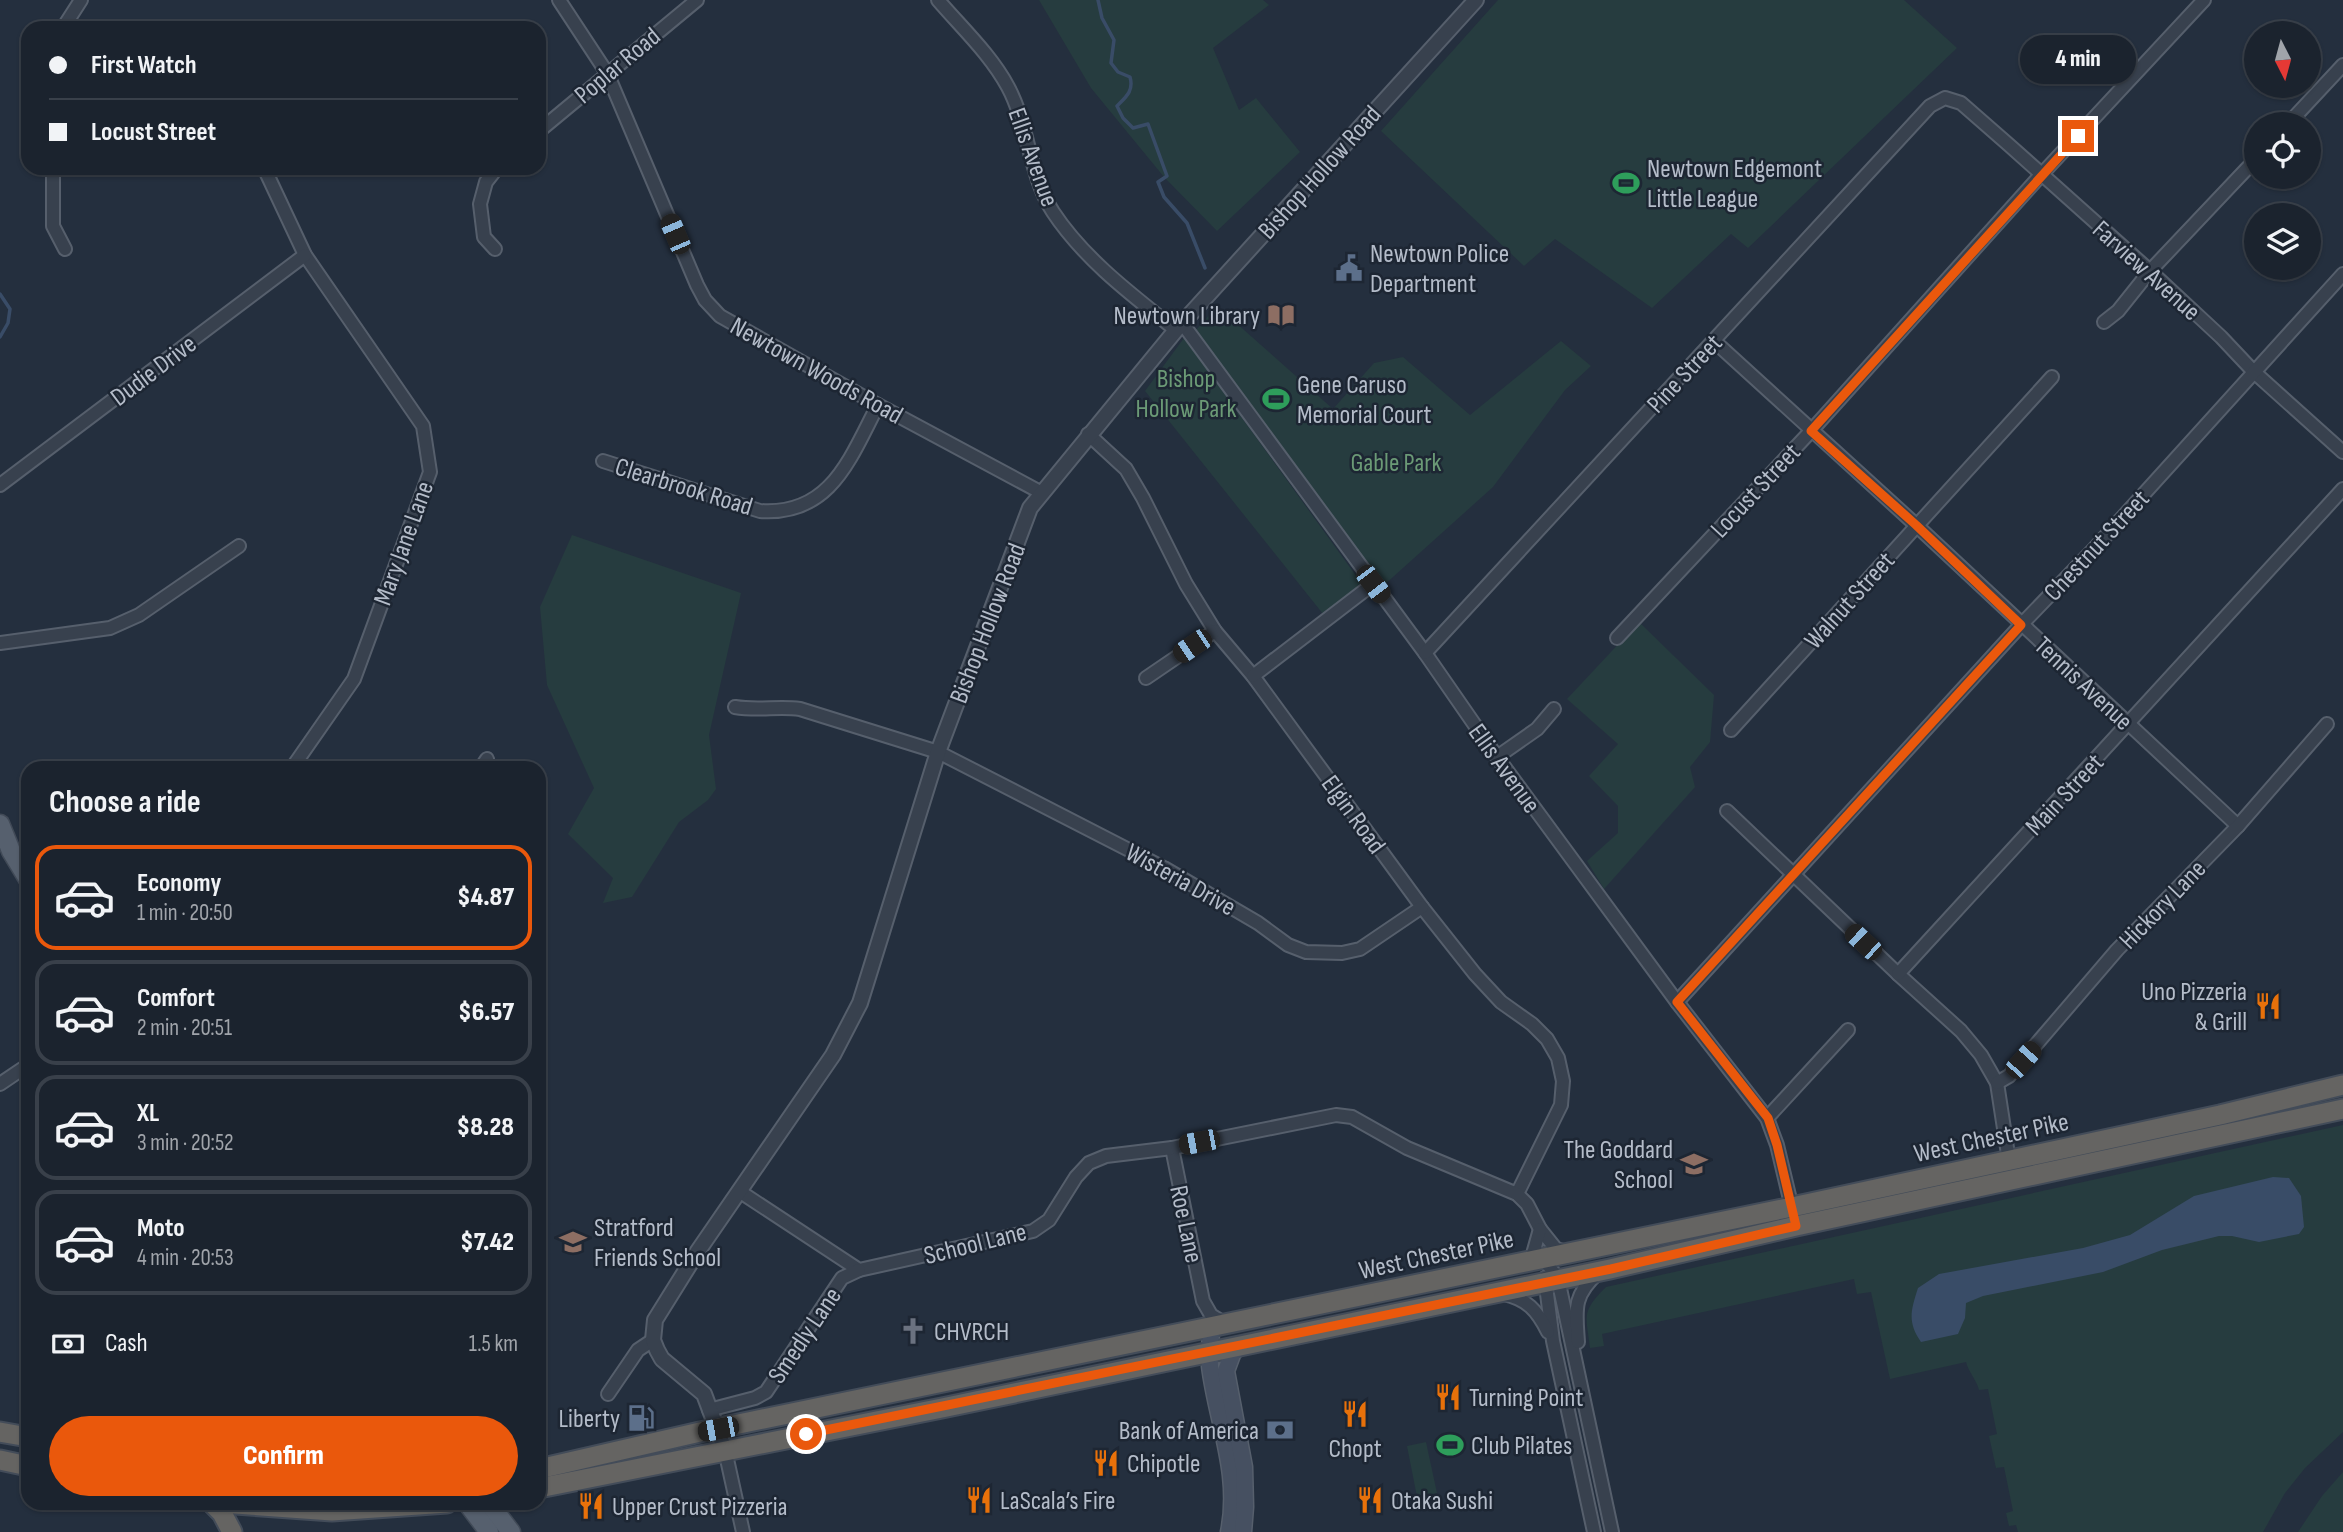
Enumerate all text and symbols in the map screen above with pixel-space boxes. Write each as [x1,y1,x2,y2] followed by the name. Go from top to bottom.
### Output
[569,21,667,111] street label: Poplar Road
[2244,21,2320,98] north arrow
[2244,21,2321,280] map controls
[2020,34,2136,83] callout: 4 min
[2055,45,2101,73] text: 4 min
[91,50,197,81] text: First Watch
[1252,100,1388,246] street label: Bishop Hollow Road
[1000,104,1065,211] street label: Ellis Avenue
[2244,112,2321,189] button: locate
[91,117,216,148] text: Locust Street
[2062,120,2094,152] route end
[1647,154,1822,215] place label: Newtown Edgemont Little League
[1611,168,1641,198] sports icon: Newtown Edgemont Little League
[2244,203,2321,280] button: layers
[658,211,693,257] car
[2086,215,2206,328] street label: Farview Avenue
[1370,239,1509,300] place label: Newtown Police Department
[1334,253,1364,283] public building icon: Newtown Police Department
[1266,300,1296,330] library icon: Newtown Library
[1114,301,1260,332] place label: Newtown Library
[725,311,908,431] street label: Newtown Woods Road
[1641,328,1729,420] street label: Pine Street
[105,329,203,413] street label: Dudie Drive
[1135,364,1237,425] park label: Bishop Hollow Park
[1297,370,1431,431] place label: Gene Caruso Memorial Court
[1261,384,1291,414] sports icon: Gene Caruso Memorial Court
[1705,437,1808,545] street label: Locust Street
[1350,448,1442,479] park label: Gable Park
[611,452,756,523] street label: Clearbrook Road
[368,477,441,610] street label: Mary Jane Lane
[2038,484,2156,608] street label: Chestnut Street
[944,539,1033,708] street label: Bishop Hollow Road
[1798,546,1902,656] street label: Walnut Street
[1352,561,1395,607] car
[1169,626,1216,666] car
[2027,631,2139,738] street label: Tennis Avenue
[1461,718,1547,820] street label: Ellis Avenue
[2020,748,2111,842] street label: Main Street
[1314,770,1392,860] street label: Elgin Road
[49,783,201,822] text: Choose a ride
[1120,837,1241,923] street label: Wisteria Drive
[2113,854,2213,956] street label: Hickory Lane
[53,866,116,929] icon: car
[137,868,221,899] text: Economy
[457,882,514,913] text: $4.87
[137,899,233,927] text: 1 min · 20:50
[1841,920,1886,964] car
[2141,977,2247,1038] place label: Uno Pizzeria & Grill
[53,981,116,1044] icon: car
[137,983,215,1014] text: Comfort
[2253,991,2283,1021] restaurant icon: Uno Pizzeria & Grill
[458,997,514,1028] text: $6.57
[137,1014,232,1042] text: 2 min · 20:51
[2002,1037,2045,1083] car
[53,1096,116,1159] icon: car
[137,1098,159,1129] text: XL
[1911,1107,2072,1170] street label: West Chester Pike
[457,1112,514,1143] text: $8.28
[1177,1128,1222,1156] car
[137,1129,234,1157] text: 3 min · 20:52
[1564,1135,1673,1196] place label: The Goddard School
[1679,1149,1709,1179] school or university icon: The Goddard School
[1162,1183,1209,1266] street label: Roe Lane
[53,1211,116,1274] icon: car
[137,1213,185,1244] text: Moto
[594,1213,721,1274] place label: Stratford Friends School
[921,1217,1030,1272] street label: School Lane
[1356,1224,1517,1287] street label: West Chester Pike
[460,1227,514,1258] text: $7.42
[558,1227,588,1257] school or university icon: Stratford Friends School
[137,1244,234,1272] text: 4 min · 20:53
[762,1282,849,1390] street label: Smedly Lane
[898,1316,928,1346] church icon: CHVRCH
[934,1317,1009,1348] place label: CHVRCH
[49,1325,87,1363] icon: cash
[105,1328,148,1359] text: Cash
[469,1330,518,1358] text: 1.5 km
[1433,1382,1463,1412] restaurant icon: Turning Point
[1469,1383,1584,1414] place label: Turning Point
[1340,1399,1370,1429] restaurant icon: Chopt
[626,1403,656,1433] fuel station icon: Liberty
[559,1404,620,1435] place label: Liberty
[696,1415,741,1443] car
[1265,1415,1295,1445] bank icon: Bank of America
[49,1416,518,1496] button: Confirm
[1119,1416,1259,1447] place label: Bank of America
[790,1418,822,1450] route start
[1435,1430,1465,1460] sports icon: Club Pilates
[1471,1431,1572,1462] place label: Club Pilates
[1328,1434,1382,1465] place label: Chopt
[1091,1448,1121,1478] restaurant icon: Chipotle
[1127,1449,1200,1480] place label: Chipotle
[964,1485,994,1515] restaurant icon: LaScala’s Fire
[1355,1485,1385,1515] restaurant icon: Otaka Sushi
[1000,1486,1115,1517] place label: LaScala’s Fire
[1391,1486,1493,1517] place label: Otaka Sushi
[576,1491,606,1521] restaurant icon: Upper Crust Pizzeria
[612,1492,788,1523] place label: Upper Crust Pizzeria

